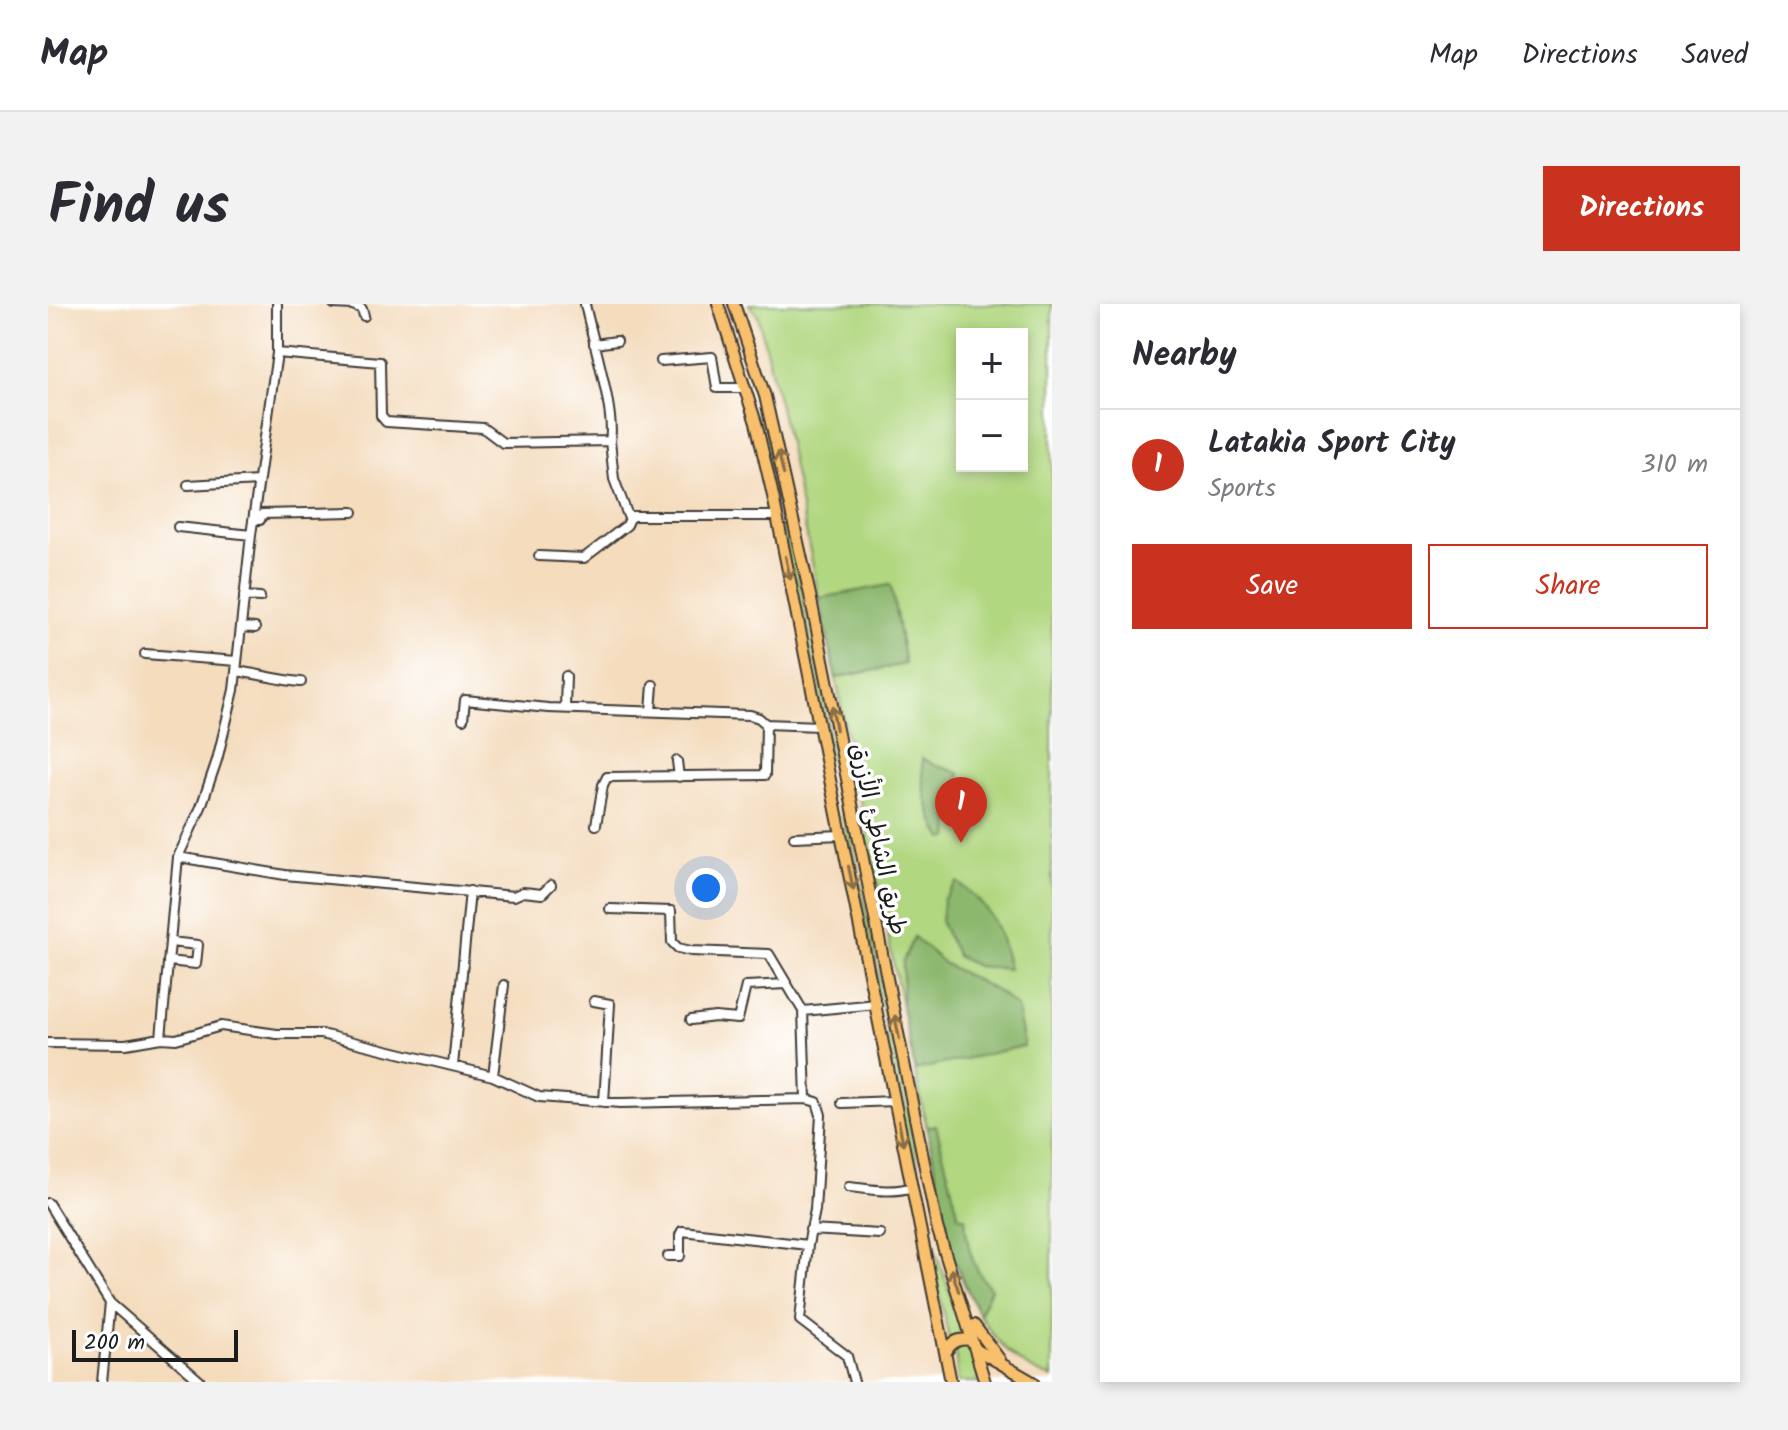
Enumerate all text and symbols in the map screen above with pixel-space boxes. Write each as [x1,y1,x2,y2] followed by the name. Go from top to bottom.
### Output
[40,25,109,85] text: Map
[1429,33,1478,78] text: Map
[1522,33,1638,78] text: Directions
[1682,33,1748,78] text: Saved
[48,163,229,253] text: Find us
[1543,166,1740,251] button: Directions
[956,328,1028,472] map controls
[956,328,1028,400] button: +
[1132,329,1237,383] text: Nearby
[956,400,1028,472] button: −
[1208,420,1456,468] text: Latakia Sport City
[1154,444,1162,486] text: 1
[1641,444,1708,486] text: 310 m
[773,451,788,477] one-way arrow
[1208,468,1276,510] text: Sports
[1132,544,1412,629] button: Save
[1428,544,1708,629] button: Share
[781,555,796,581] one-way arrow
[825,706,840,731] one-way arrow
[838,739,917,939] street label: طريق الشاطئ الأزرق
[935,777,987,843] pin: 1
[844,865,859,890] one-way arrow
[686,868,726,908] your location
[889,1015,904,1041] one-way arrow
[895,1120,910,1145] one-way arrow
[947,1268,962,1294] one-way arrow
[72,1326,238,1362] scale bar
[84,1326,145,1361] text: 200 m

